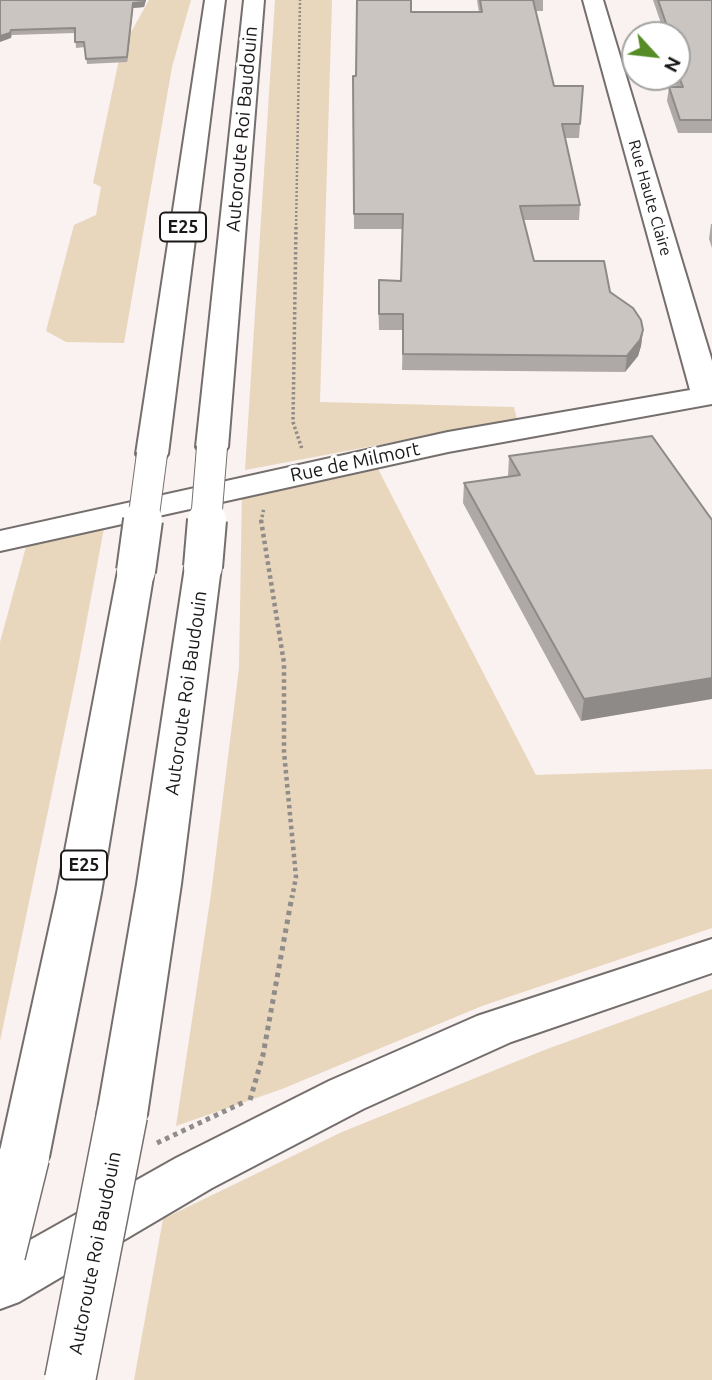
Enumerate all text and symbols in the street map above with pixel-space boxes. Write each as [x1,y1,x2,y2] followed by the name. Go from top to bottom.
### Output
[621,21,691,91] north arrow
[222,25,262,233] street label: Autoroute Roi Baudouin
[660,53,686,76] text: N
[624,138,676,258] street label: Rue Haute Claire
[160,212,206,242] road number: E25
[288,437,422,487] street label: Rue de Milmort
[160,589,212,797] street label: Autoroute Roi Baudouin
[61,850,107,880] road number: E25
[64,1150,126,1356] street label: Autoroute Roi Baudouin

